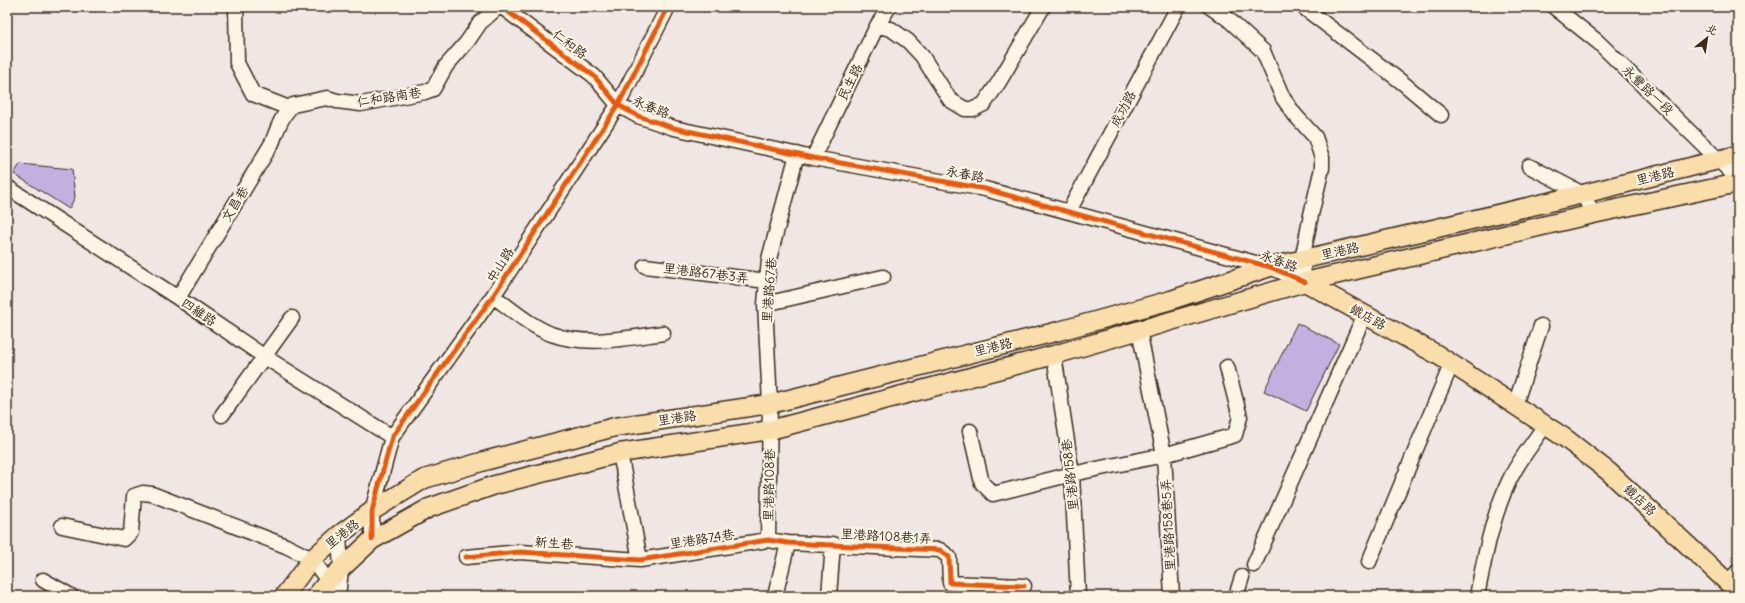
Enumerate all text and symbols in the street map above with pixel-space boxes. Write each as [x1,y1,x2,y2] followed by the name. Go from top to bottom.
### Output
[1687,18,1727,58] north arrow
[1704,21,1720,38] text: 北
[549,25,591,63] street label: 仁和路
[834,61,866,103] street label: 民生路
[1619,61,1677,119] street label: 永豐路一段
[356,84,422,110] street label: 仁和路南巷
[1106,88,1140,130] street label: 成功路
[630,92,672,122] street label: 永春路
[944,162,986,186] street label: 永春路
[1634,163,1676,189] street label: 里港路
[218,183,252,225] street label: 文昌巷
[1319,238,1361,264] street label: 里港路
[482,244,518,286] street label: 中山路
[1258,246,1300,276] street label: 永春路
[758,257,780,323] street label: 里港路67巷
[662,259,750,287] street label: 里港路67巷3弄
[178,294,220,330] street label: 四維路
[1347,300,1389,334] street label: 鐵店路
[972,334,1014,360] street label: 里港路
[656,407,698,429] street label: 里港路
[1058,438,1082,512] street label: 里港路158巷
[760,448,778,522] street label: 里港路108巷
[1157,478,1179,572] street label: 里港路158巷5弄
[1620,480,1660,520] street label: 鐵店路
[321,515,363,553] street label: 里港路
[668,525,736,553] street label: 里港路74巷
[840,525,932,547] street label: 里港路108巷1弄
[534,533,574,553] street label: 新生巷

